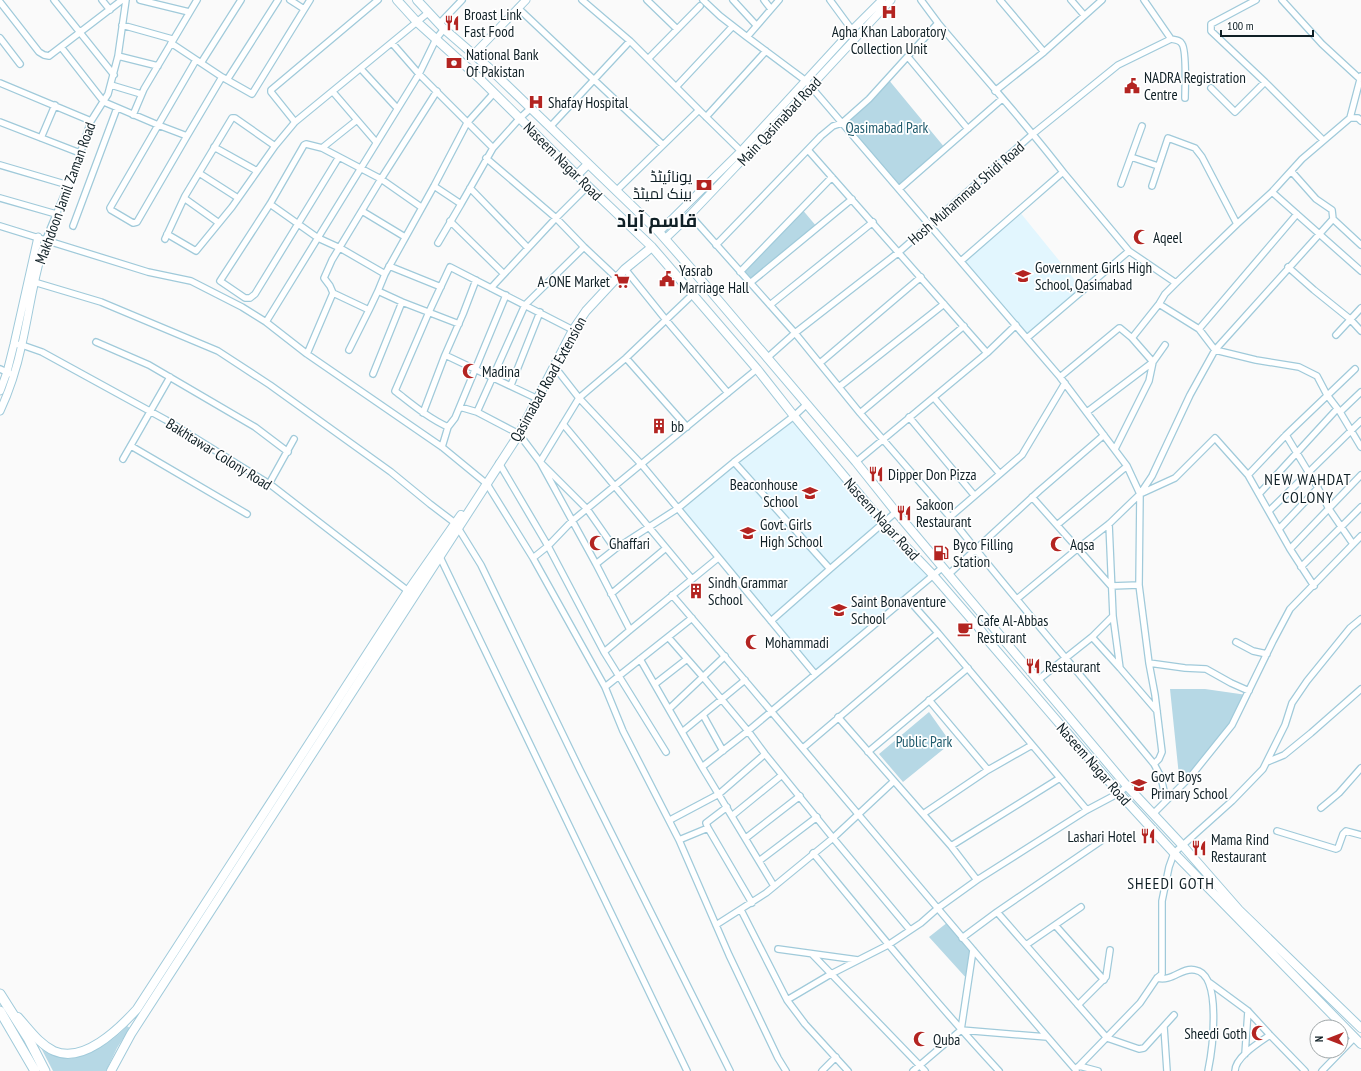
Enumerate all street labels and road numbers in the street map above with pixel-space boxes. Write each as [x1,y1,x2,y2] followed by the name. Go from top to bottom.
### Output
[733,73,825,169] street label: Main Qasimabad Road
[520,118,606,204] street label: Naseem Nagar Road
[30,119,100,267] street label: Makhdoon Jamil Zaman Road
[904,137,1028,249] street label: Hosh Muhammad Shidi Road
[506,313,590,445] street label: Qasimabad Road Extension
[163,414,275,494] street label: Bakhtawar Colony Road
[840,474,924,564] street label: Naseem Nagar Road
[1053,719,1135,809] street label: Naseem Nagar Road

